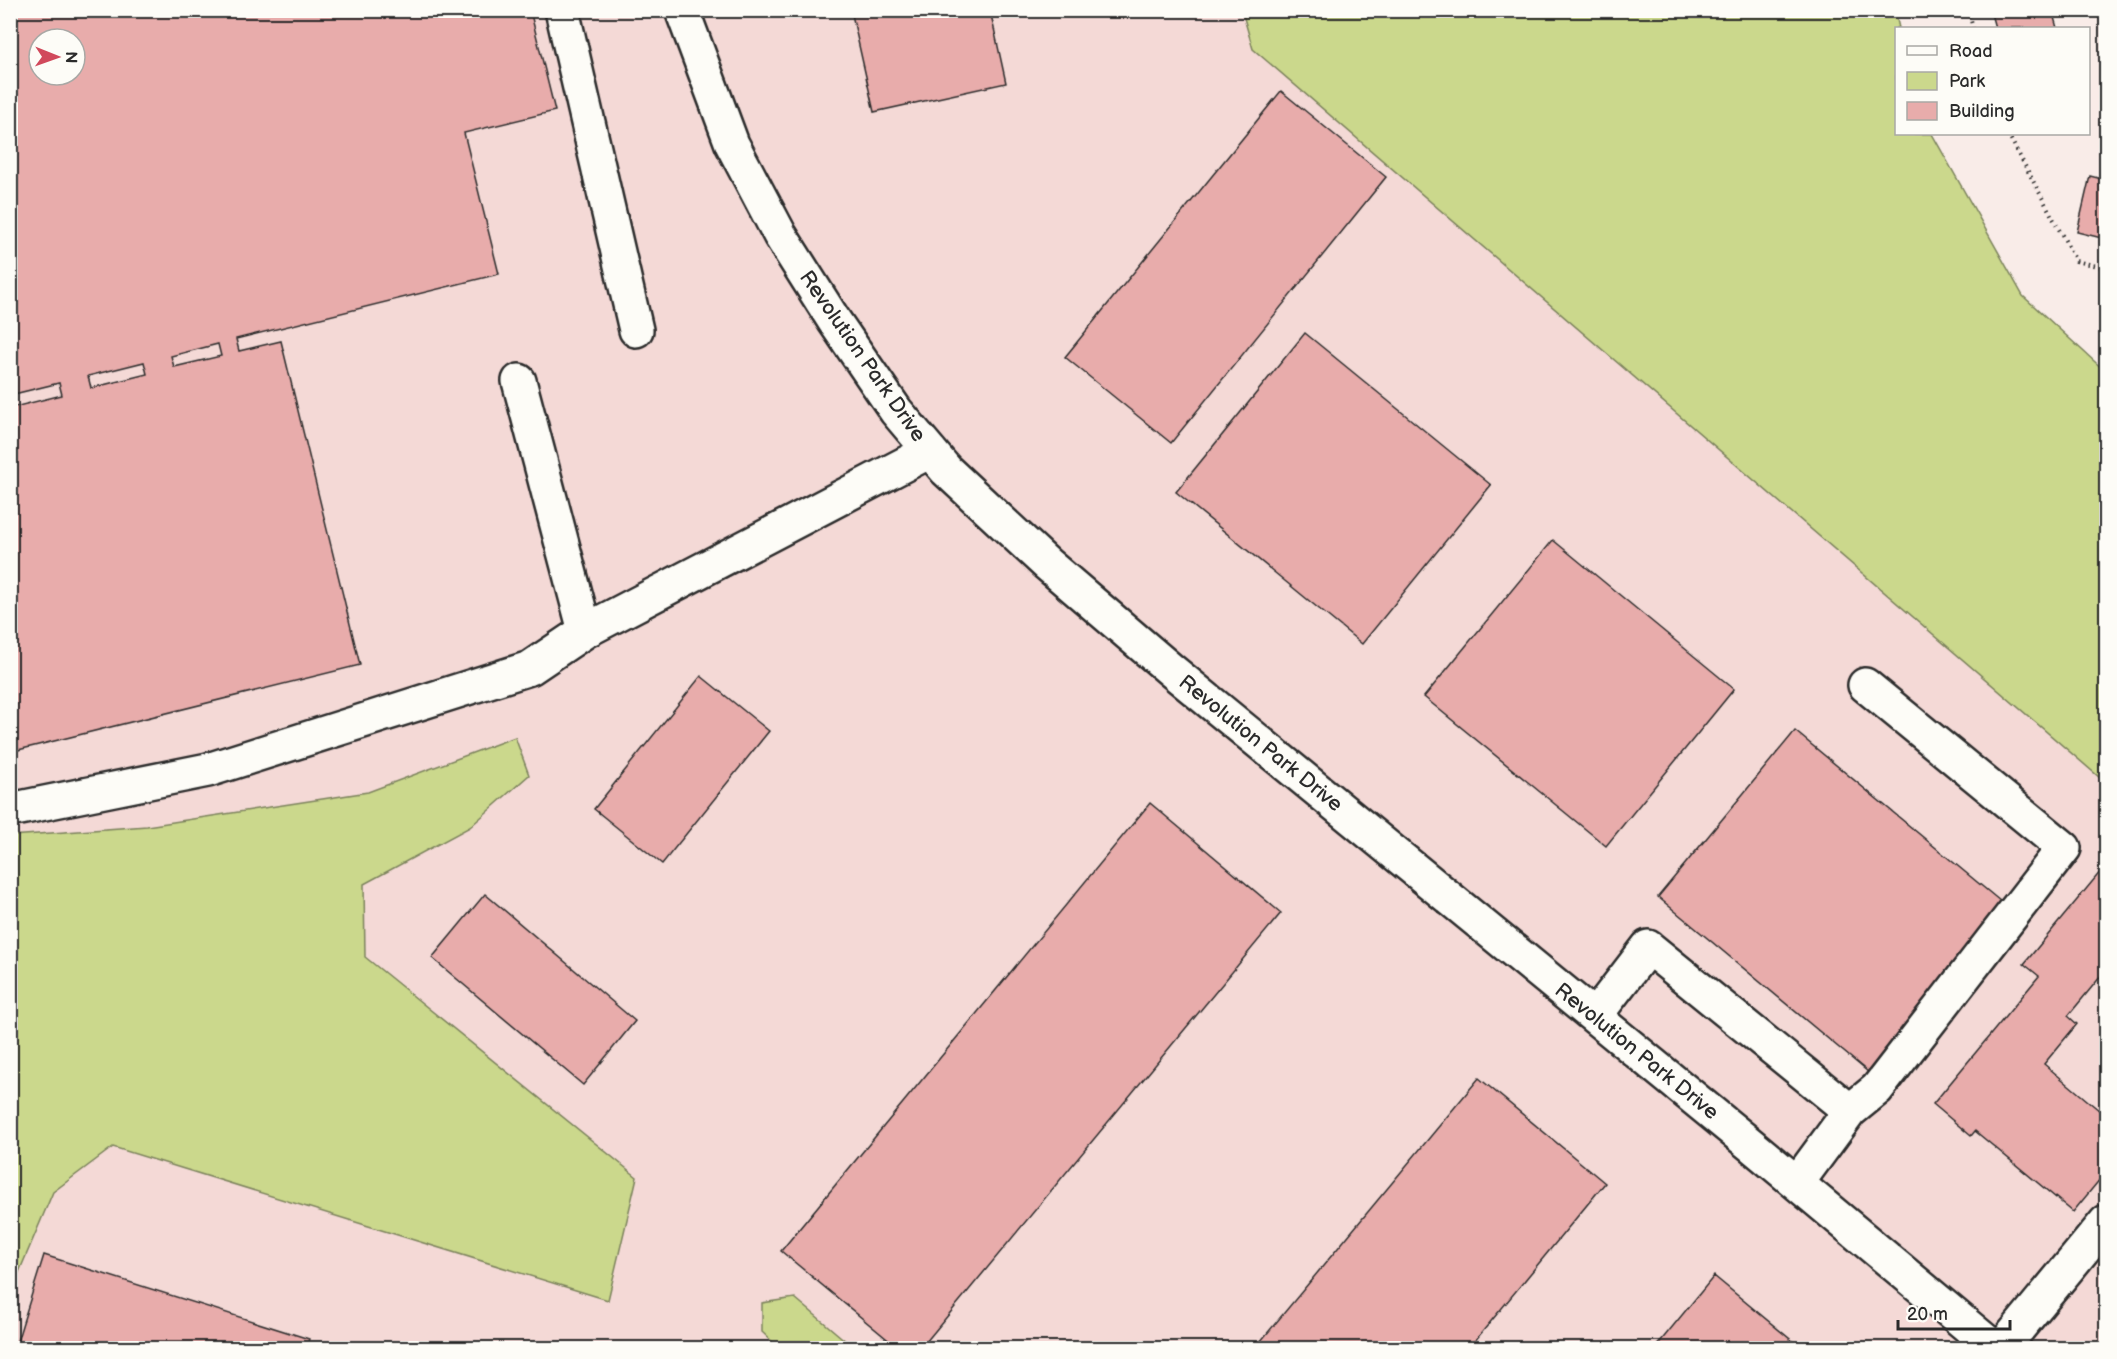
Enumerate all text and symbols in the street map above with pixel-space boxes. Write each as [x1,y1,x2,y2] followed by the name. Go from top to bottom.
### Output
[27,27,87,87] north arrow
[1895,27,2090,135] legend
[1949,41,1993,62] text: Road
[61,51,80,63] text: N
[1949,71,1985,92] text: Park
[1949,101,2015,122] text: Building
[794,266,931,447] street label: Revolution Park Drive
[1174,670,1348,817] street label: Revolution Park Drive
[1550,978,1724,1125] street label: Revolution Park Drive
[1898,1293,2010,1331] scale bar
[1907,1304,1948,1325] text: 20 m

